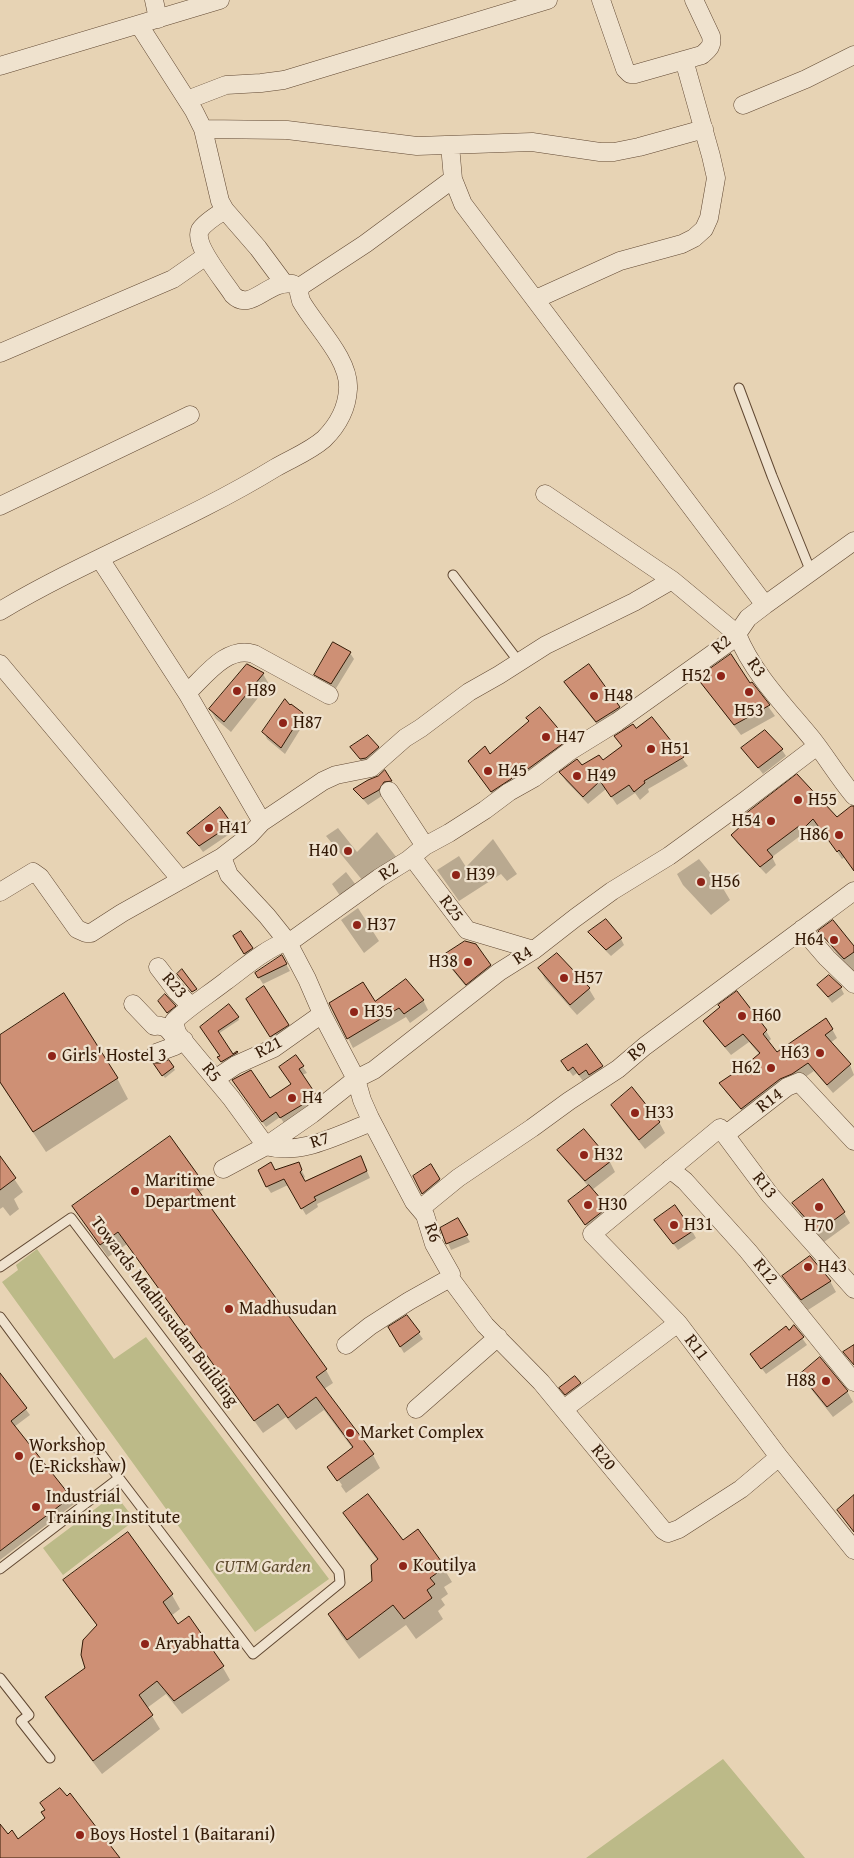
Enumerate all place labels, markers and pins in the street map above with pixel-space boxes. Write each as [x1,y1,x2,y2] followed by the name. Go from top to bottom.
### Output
[682,665,711,687] place label: H52
[715,670,727,682] marker: H52
[247,680,276,702] place label: H89
[231,685,243,697] marker: H89
[604,685,633,707] place label: H48
[743,686,755,698] marker: H53
[588,690,600,702] marker: H48
[734,700,764,722] place label: H53
[293,712,322,734] place label: H87
[277,717,289,729] marker: H87
[556,726,585,748] place label: H47
[540,731,552,743] marker: H47
[661,738,690,760] place label: H51
[645,743,657,755] marker: H51
[498,760,527,782] place label: H45
[482,765,494,777] marker: H45
[587,765,616,787] place label: H49
[571,770,583,782] marker: H49
[808,789,837,811] place label: H55
[792,794,804,806] marker: H55
[732,810,761,832] place label: H54
[765,815,777,827] marker: H54
[219,817,248,839] place label: H41
[203,822,215,834] marker: H41
[800,824,829,846] place label: H86
[833,829,845,841] marker: H86
[309,840,338,862] place label: H40
[342,845,354,857] marker: H40
[466,864,495,886] place label: H39
[450,869,462,881] marker: H39
[711,871,740,893] place label: H56
[695,876,707,888] marker: H56
[367,914,396,936] place label: H37
[351,919,363,931] marker: H37
[795,929,824,951] place label: H64
[828,934,840,946] marker: H64
[429,951,458,973] place label: H38
[462,956,474,968] marker: H38
[574,967,603,989] place label: H57
[558,972,570,984] marker: H57
[364,1001,393,1023] place label: H35
[752,1005,781,1027] place label: H60
[348,1006,360,1018] marker: H35
[736,1010,748,1022] marker: H60
[781,1042,810,1064] place label: H63
[62,1045,167,1067] place label: Girls' Hostel 3
[814,1047,826,1059] marker: H63
[46,1050,58,1062] marker: Girls' Hostel 3
[732,1057,761,1079] place label: H62
[765,1062,777,1074] marker: H62
[302,1087,323,1109] place label: H4
[286,1092,298,1104] marker: H4
[645,1102,674,1124] place label: H33
[629,1107,641,1119] marker: H33
[594,1144,623,1166] place label: H32
[578,1149,590,1161] marker: H32
[145,1170,236,1212] place label: Maritime Department
[129,1185,141,1197] marker: Maritime Department
[598,1194,627,1216] place label: H30
[582,1199,594,1211] marker: H30
[813,1201,825,1213] marker: H70
[684,1214,713,1236] place label: H31
[804,1215,834,1237] place label: H70
[668,1219,680,1231] marker: H31
[818,1256,847,1278] place label: H43
[802,1261,814,1273] marker: H43
[239,1298,337,1320] place label: Madhusudan
[223,1303,235,1315] marker: Madhusudan
[787,1370,816,1392] place label: H88
[820,1375,832,1387] marker: H88
[360,1422,484,1444] place label: Market Complex
[344,1427,356,1439] marker: Market Complex
[29,1435,126,1478] place label: Workshop (E-Rickshaw)
[13,1450,25,1462] marker: Workshop (E-Rickshaw)
[46,1486,180,1528] place label: Industrial Training Institute
[30,1501,42,1513] marker: Industrial Training Institute
[413,1555,476,1577] place label: Koutilya
[397,1560,409,1572] marker: Koutilya
[155,1633,240,1655] place label: Aryabhatta
[139,1638,151,1650] marker: Aryabhatta
[90,1824,275,1846] place label: Boys Hostel 1 (Baitarani)
[74,1829,86,1841] marker: Boys Hostel 1 (Baitarani)

